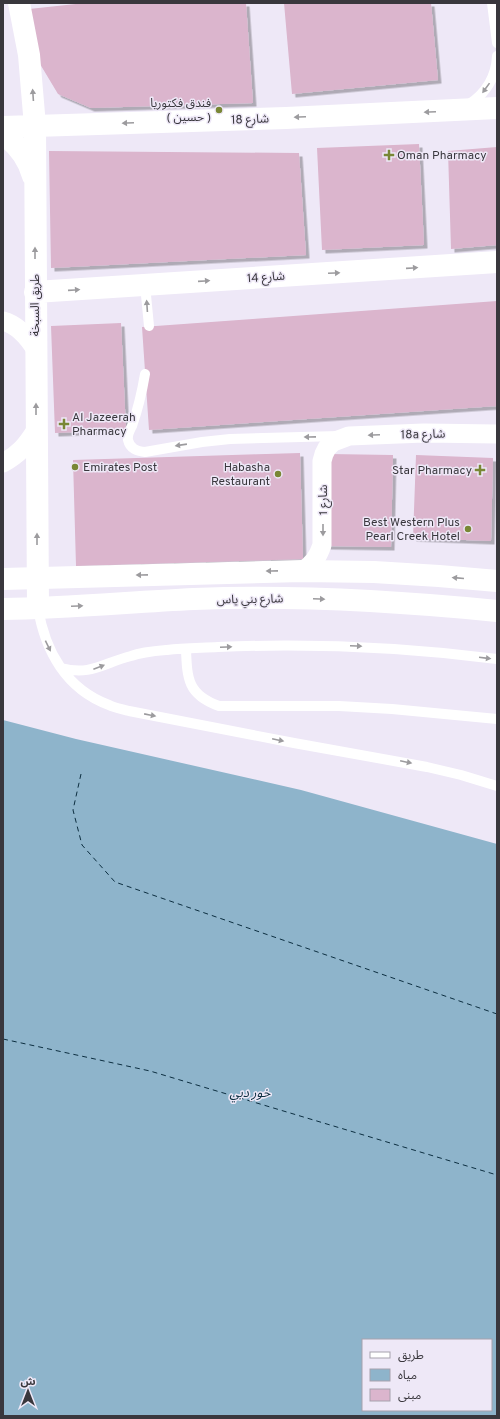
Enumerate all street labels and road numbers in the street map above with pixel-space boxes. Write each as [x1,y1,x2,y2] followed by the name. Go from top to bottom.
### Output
[231,111,269,129] street label: شارع 18
[247,269,286,287] street label: شارع 14
[28,274,44,336] street label: طريق السبخة
[401,427,445,443] street label: 18a شارع
[316,485,332,515] street label: شارع 1
[216,591,284,609] street label: شارع بني ياس

